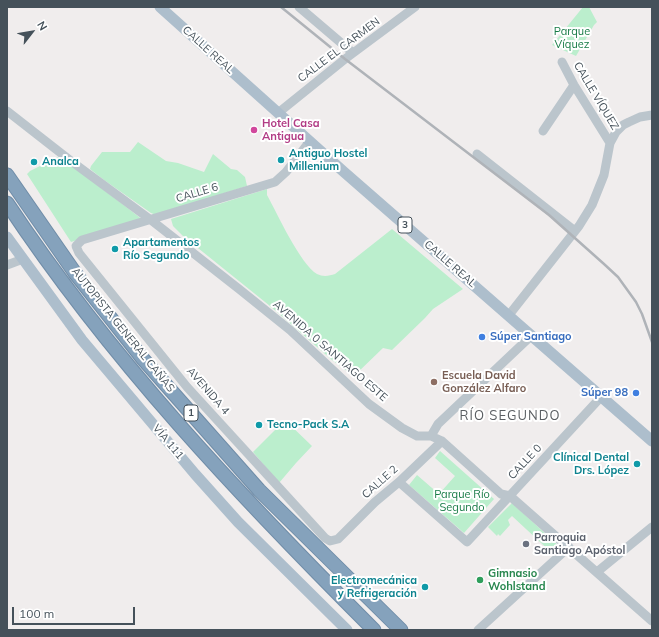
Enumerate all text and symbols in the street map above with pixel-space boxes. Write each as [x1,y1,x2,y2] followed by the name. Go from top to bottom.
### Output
[12,12,52,52] north arrow
[295,15,383,85] street label: CALLE EL CARMEN
[34,19,50,33] text: N
[180,23,236,77] street label: CALLE REAL
[554,25,590,51] park label: Parque Víquez
[571,60,621,132] street label: CALLE VÍQUEZ
[262,117,319,143] place label: Hotel Casa Antigua
[249,125,259,135] marker: Hotel Casa Antigua
[289,147,367,173] place label: Antiguo Hostel Millenium
[42,155,79,169] place label: Analca
[276,155,286,165] marker: Antiguo Hostel Millenium
[29,157,39,167] marker: Analca
[174,180,220,206] street label: CALLE 6
[398,217,412,233] road number: 3
[123,236,199,262] place label: Apartamentos Río Segundo
[421,238,479,290] street label: CALLE REAL
[110,244,120,254] marker: Apartamentos Río Segundo
[69,265,177,395] street label: AUTOPISTA GENERAL CAÑAS
[270,298,390,404] street label: AVENIDA 0 SANTIAGO ESTE
[490,330,572,344] place label: Súper Santiago
[477,332,487,342] marker: Súper Santiago
[184,365,232,417] street label: AVENIDA 4
[442,369,526,395] place label: Escuela David González Alfaro
[429,377,439,387] marker: Escuela David González Alfaro
[581,386,628,400] place label: Súper 98
[631,388,641,398] marker: Súper 98
[184,405,198,421] road number: 1
[460,408,560,424] district label: RÍO SEGUNDO
[267,418,349,432] place label: Tecno-Pack S.A
[254,420,264,430] marker: Tecno-Pack S.A
[150,422,186,462] street label: VÍA 111
[505,442,545,482] street label: CALLE 0
[553,451,629,477] place label: Clínical Dental Drs. López
[632,459,642,469] marker: Clínical Dental Drs. López
[359,463,401,501] street label: CALLE 2
[434,488,490,514] park label: Parque Río Segundo
[534,531,625,557] place label: Parroquia Santiago Apóstol
[521,539,531,549] marker: Parroquia Santiago Apóstol
[488,567,546,593] place label: Gimnasio Wohlstand
[331,574,417,600] place label: Electromecánica y Refrigeración
[475,575,485,585] marker: Gimnasio Wohlstand
[420,582,430,592] marker: Electromecánica y Refrigeración
[14,599,137,625] scale bar
[19,606,54,621] text: 100 m

